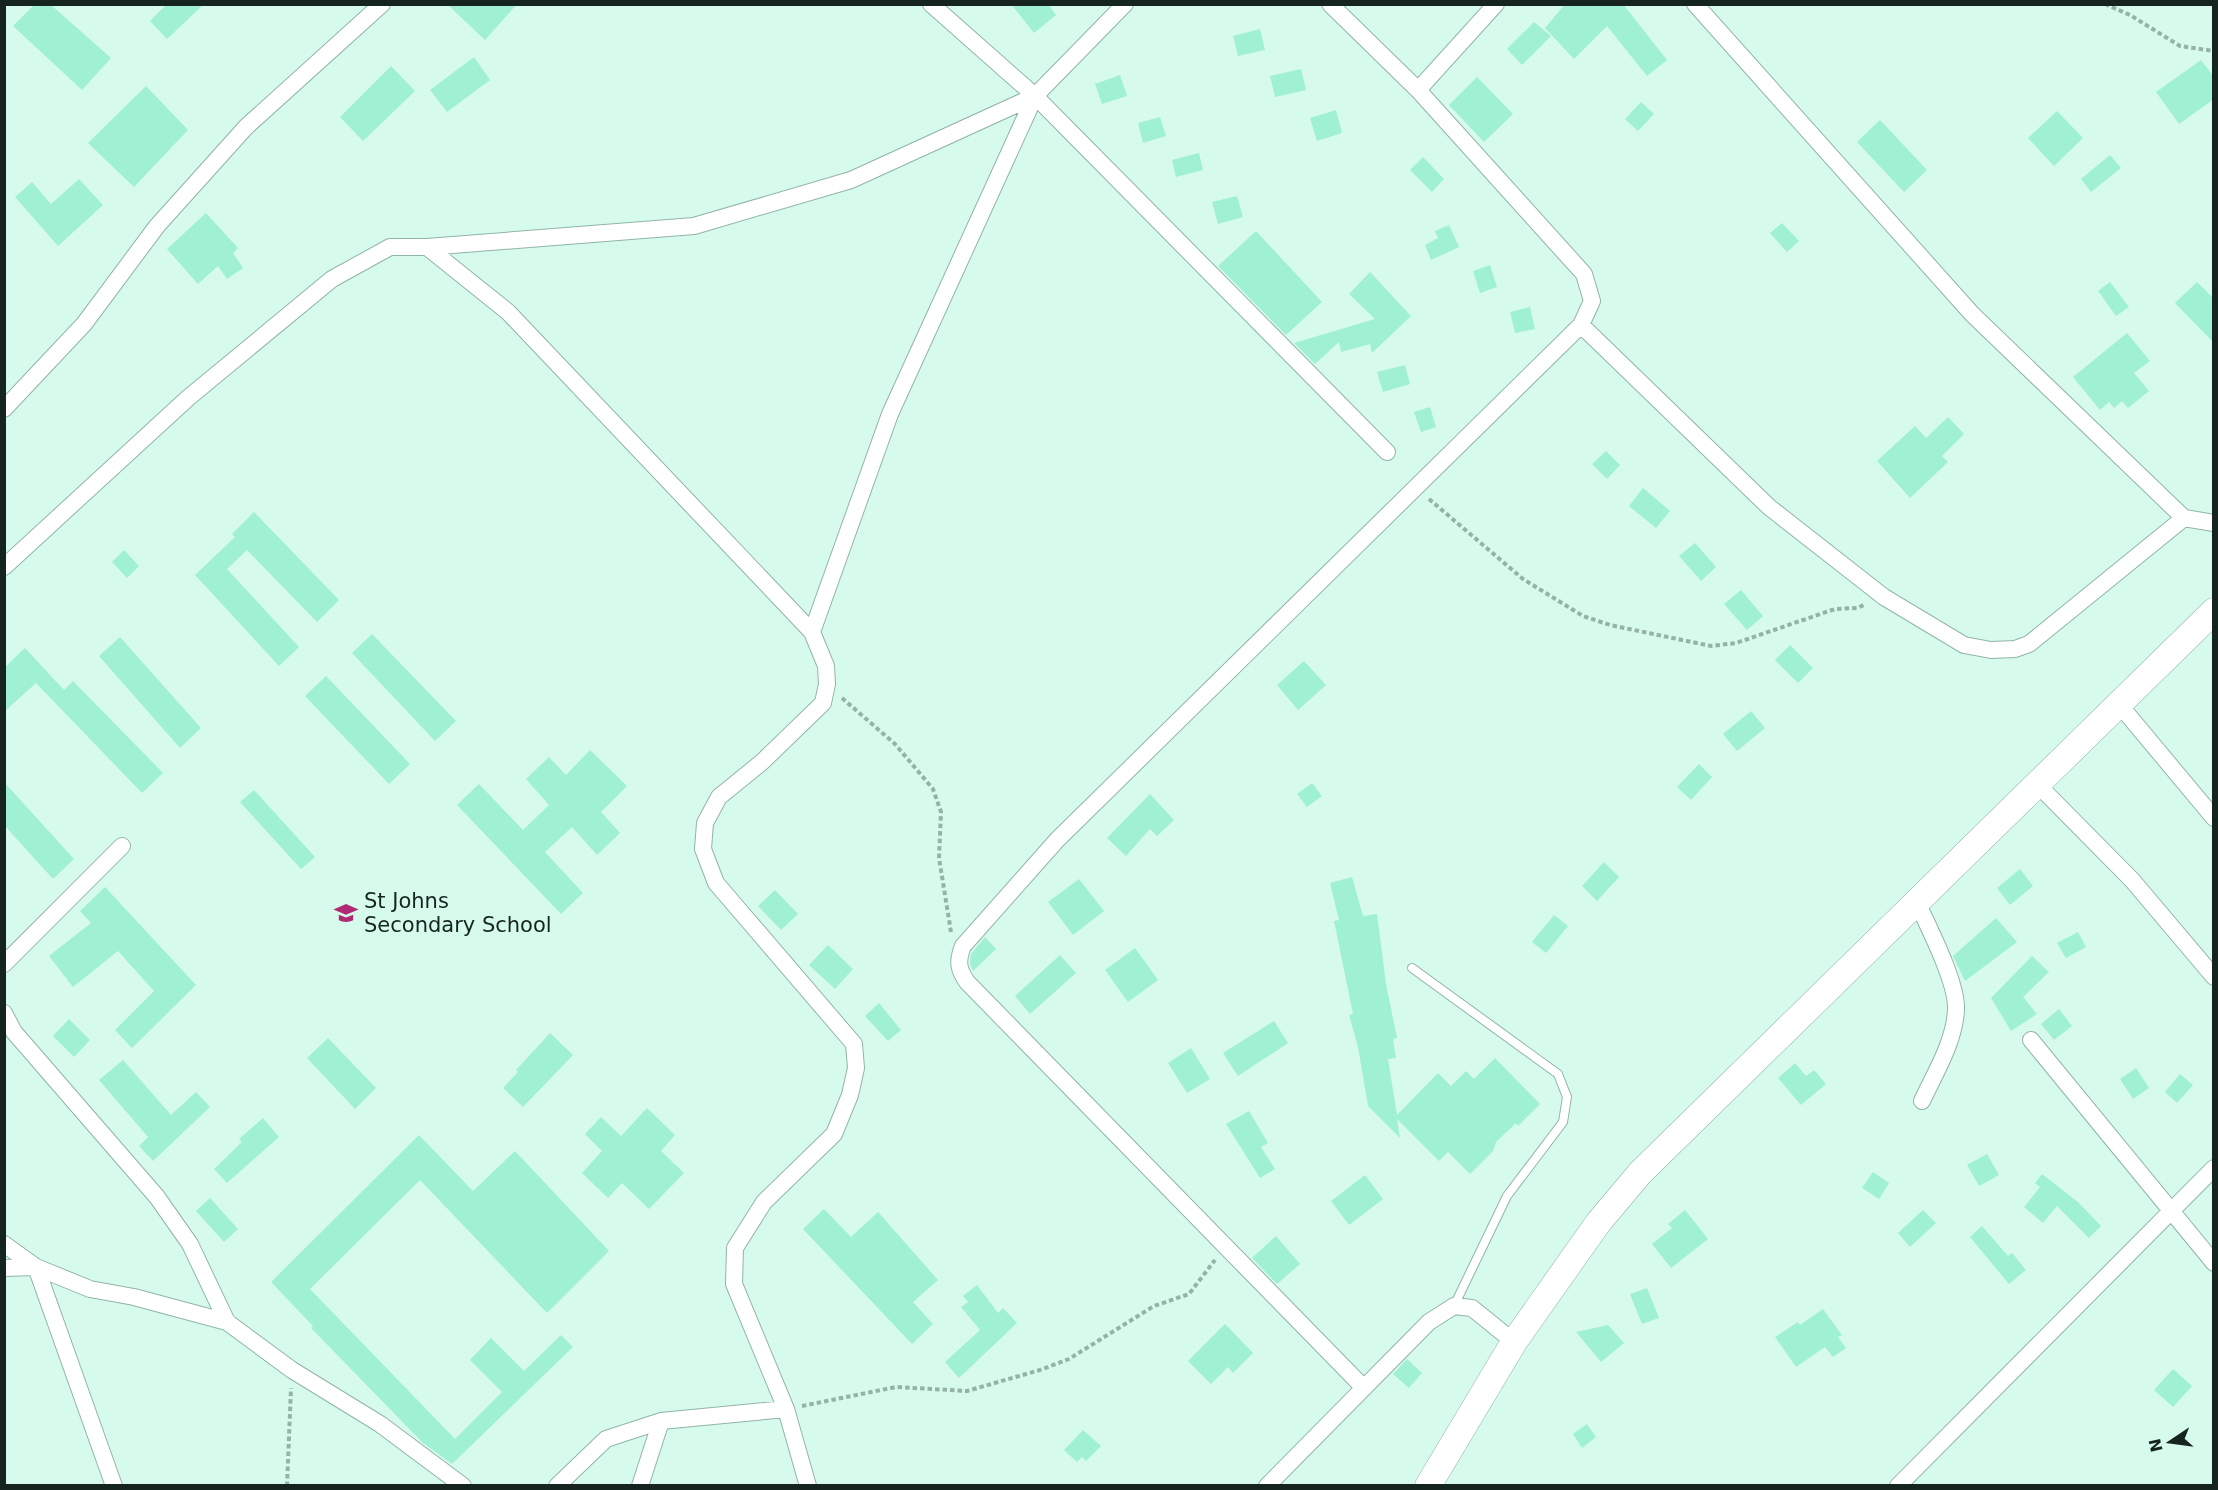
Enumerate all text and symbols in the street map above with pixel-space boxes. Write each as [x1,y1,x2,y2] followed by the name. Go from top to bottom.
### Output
[364,889,552,937] place label: St Johns Secondary School
[333,900,359,926] school or university icon: St Johns Secondary School
[2140,1412,2200,1472] north arrow
[2145,1437,2167,1454] text: N

